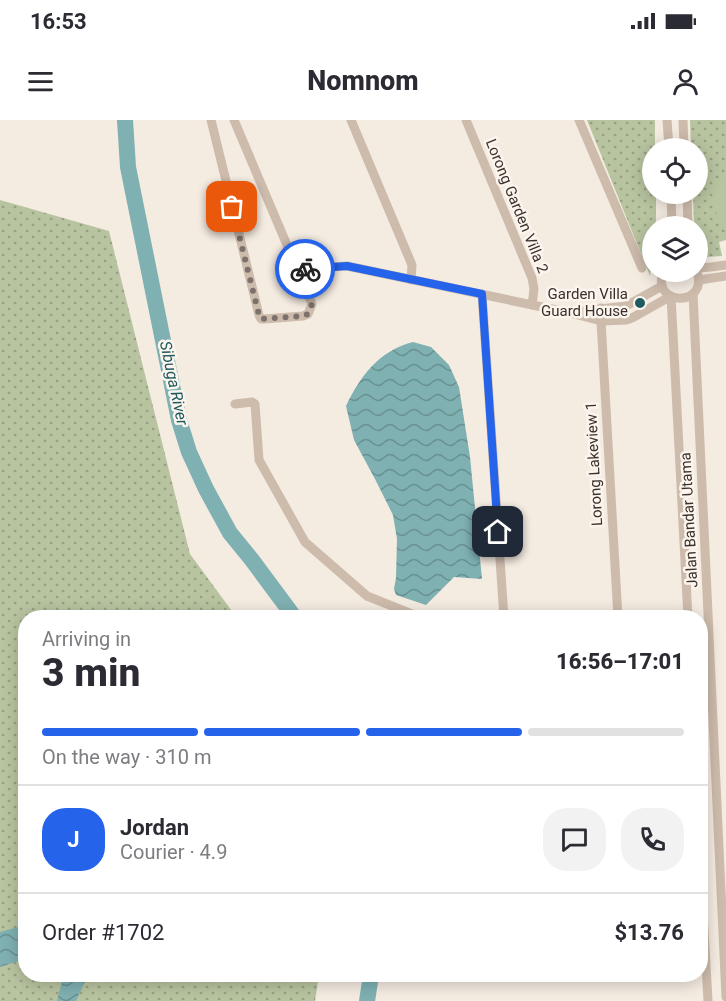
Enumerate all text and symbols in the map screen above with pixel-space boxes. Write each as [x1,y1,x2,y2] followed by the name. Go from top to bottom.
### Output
[30,9,87,34] text: 16:53
[24,65,57,98] icon: menu
[307,65,419,97] text: Nomnom
[669,65,702,98] icon: person
[482,136,552,276] street label: Lorong Garden Villa 2
[642,138,708,282] map controls
[642,138,708,204] button: locate
[206,181,257,232] pin
[215,190,248,223] icon: bag
[642,216,708,282] button: layers
[275,239,335,299] courier
[289,253,322,286] icon: bike
[541,285,628,320] place label: Garden Villa Guard House
[633,296,647,310] marker: Garden Villa Guard House
[156,339,192,428] water label: Sibuga River
[582,401,606,527] street label: Lorong Lakeview 1
[676,452,702,588] street label: Jalan Bandar Utama
[472,506,523,557] pin
[481,515,514,548] icon: home
[42,627,131,651] text: Arriving in
[556,649,684,674] text: 16:56–17:01
[42,650,140,696] text: 3 min
[42,745,211,769] text: On the way · 310 m
[543,808,606,871] button: chat
[621,808,684,871] button: phone
[120,815,189,840] text: Jordan
[67,827,80,852] text: J
[120,840,227,864] text: Courier · 4.9
[42,920,164,945] text: Order #1702
[615,920,684,945] text: $13.76

